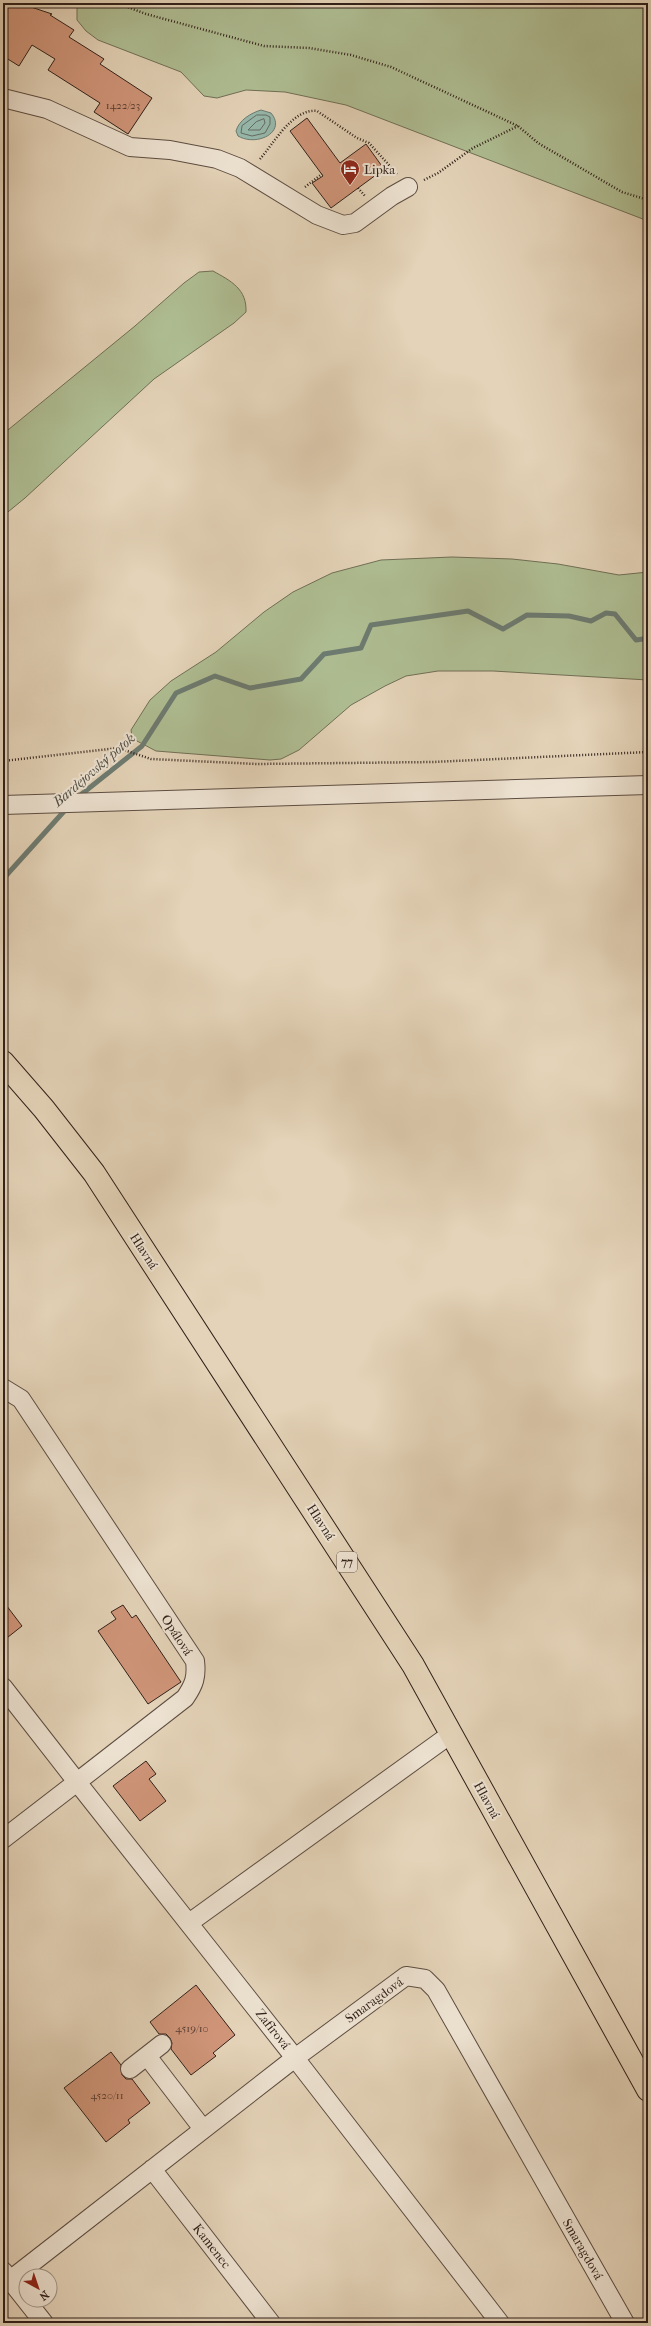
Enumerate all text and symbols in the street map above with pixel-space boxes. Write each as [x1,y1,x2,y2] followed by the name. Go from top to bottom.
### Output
[106,99,140,112] house number: 1422/23
[339,158,361,186] hotel icon: Lipka
[364,162,396,177] place label: Lipka
[49,730,139,811] water label: Bardejovský potok
[127,1230,162,1273] street label: Hlavná
[304,1501,339,1544] street label: Hlavná
[337,1552,357,1572] road number: 77
[158,1612,196,1659] street label: Opálová
[471,1779,504,1822] street label: Hlavná
[342,1973,407,2026] street label: Smaragdová
[253,2006,294,2053] street label: Zafírová
[175,2022,209,2035] house number: 4519/10
[90,2089,124,2102] house number: 4520/11
[560,2216,607,2283] street label: Smaragdová
[190,2221,234,2271] street label: Kamenec
[18,2268,58,2308] north arrow
[36,2288,51,2303] text: N

